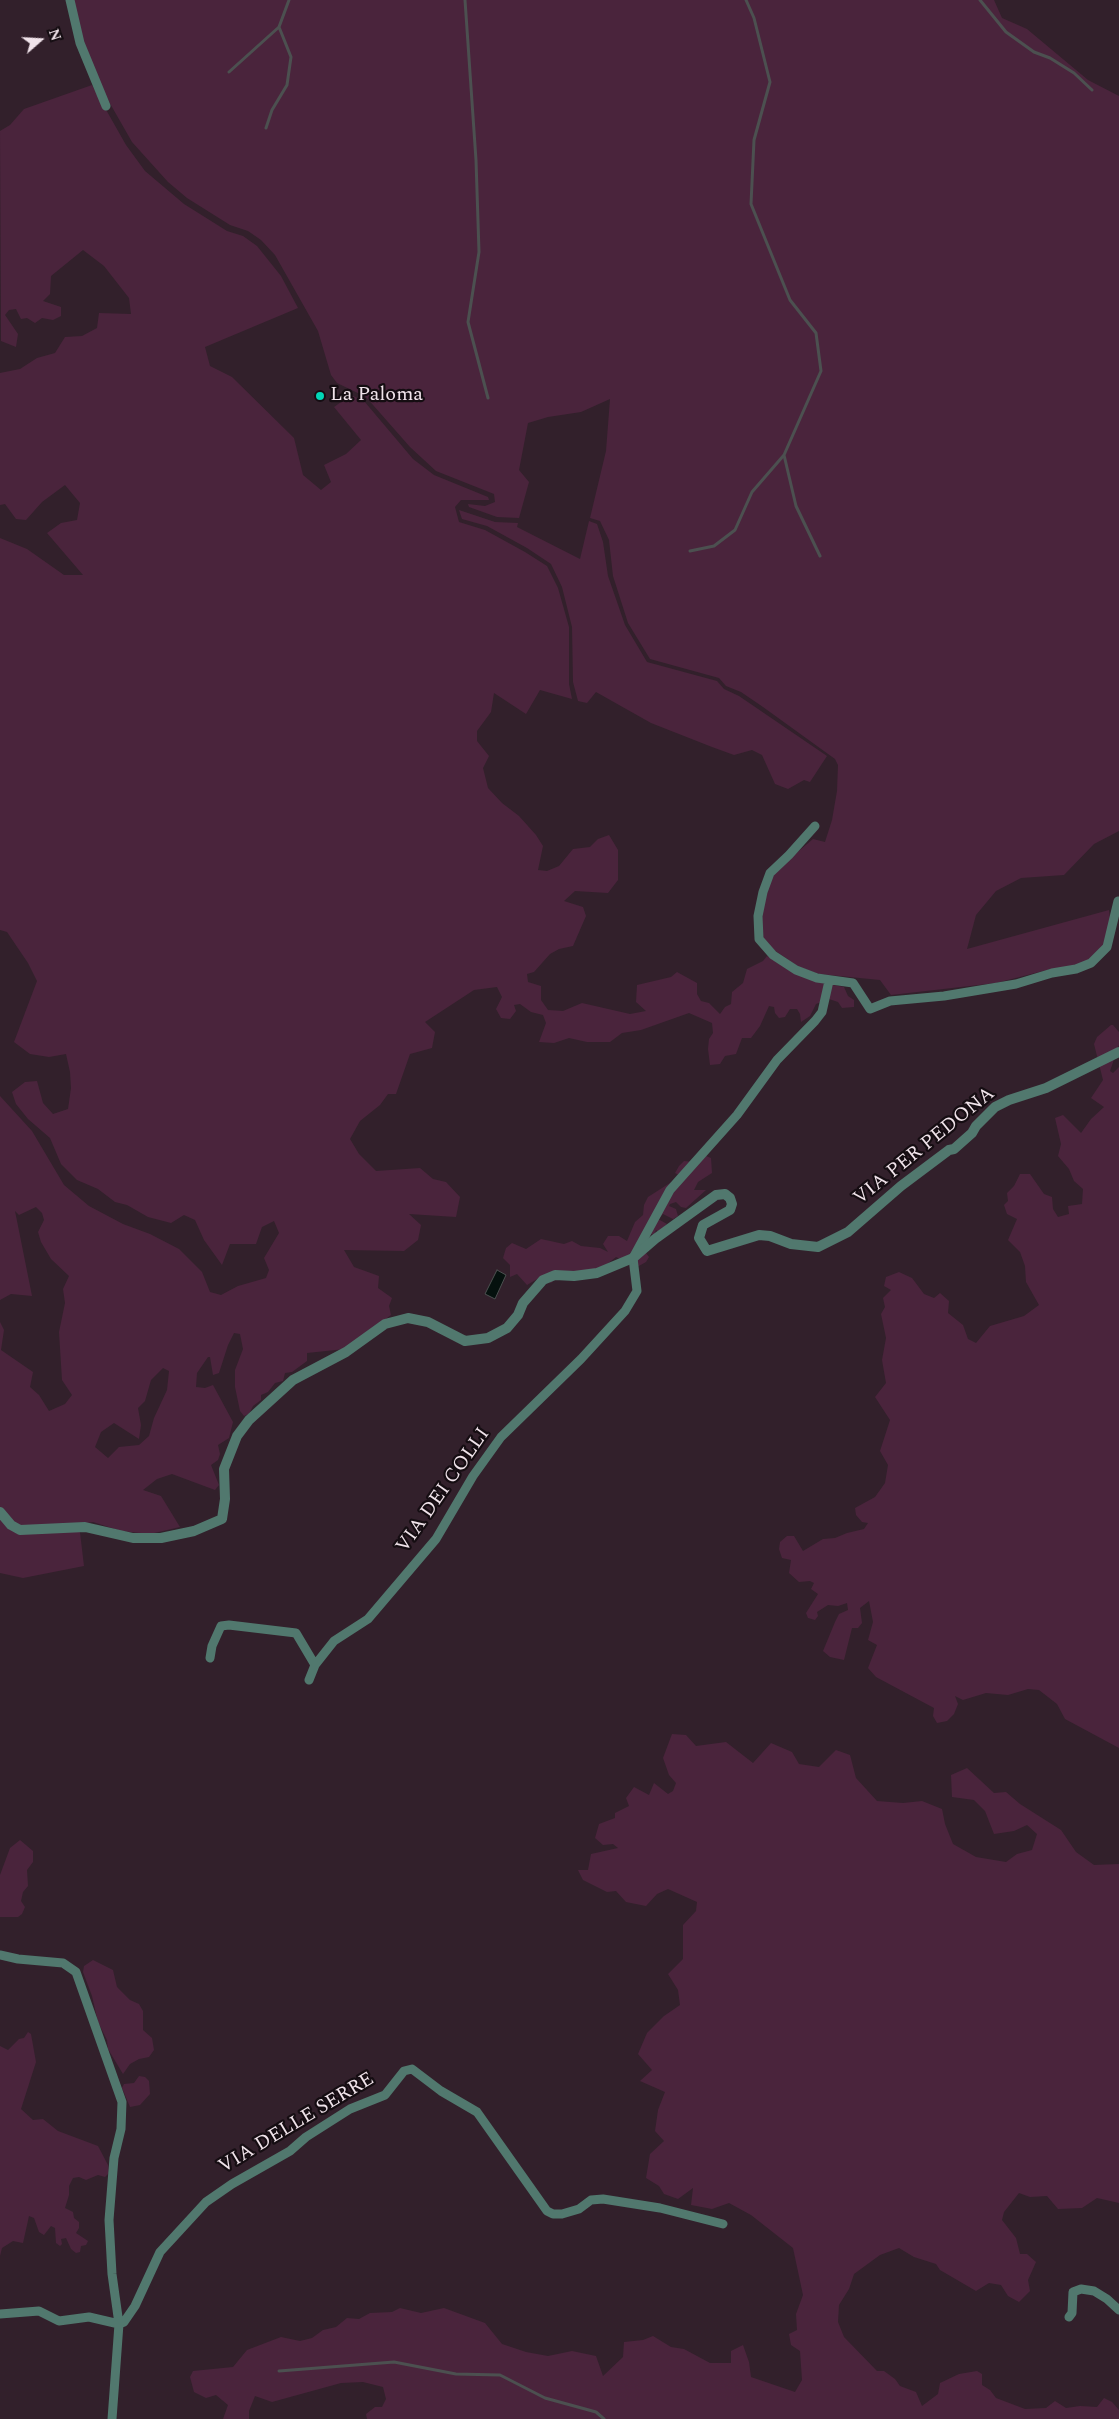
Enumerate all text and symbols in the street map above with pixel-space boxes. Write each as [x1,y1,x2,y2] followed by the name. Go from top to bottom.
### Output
[15,15,65,65] north arrow
[43,26,66,44] text: N
[330,384,423,408] place label: La Paloma
[314,390,326,402] marker: La Paloma
[850,1083,1000,1211] street label: VIA PER PEDONA
[392,1424,496,1558] street label: VIA DEI COLLI
[215,2068,379,2180] street label: VIA DELLE SERRE

